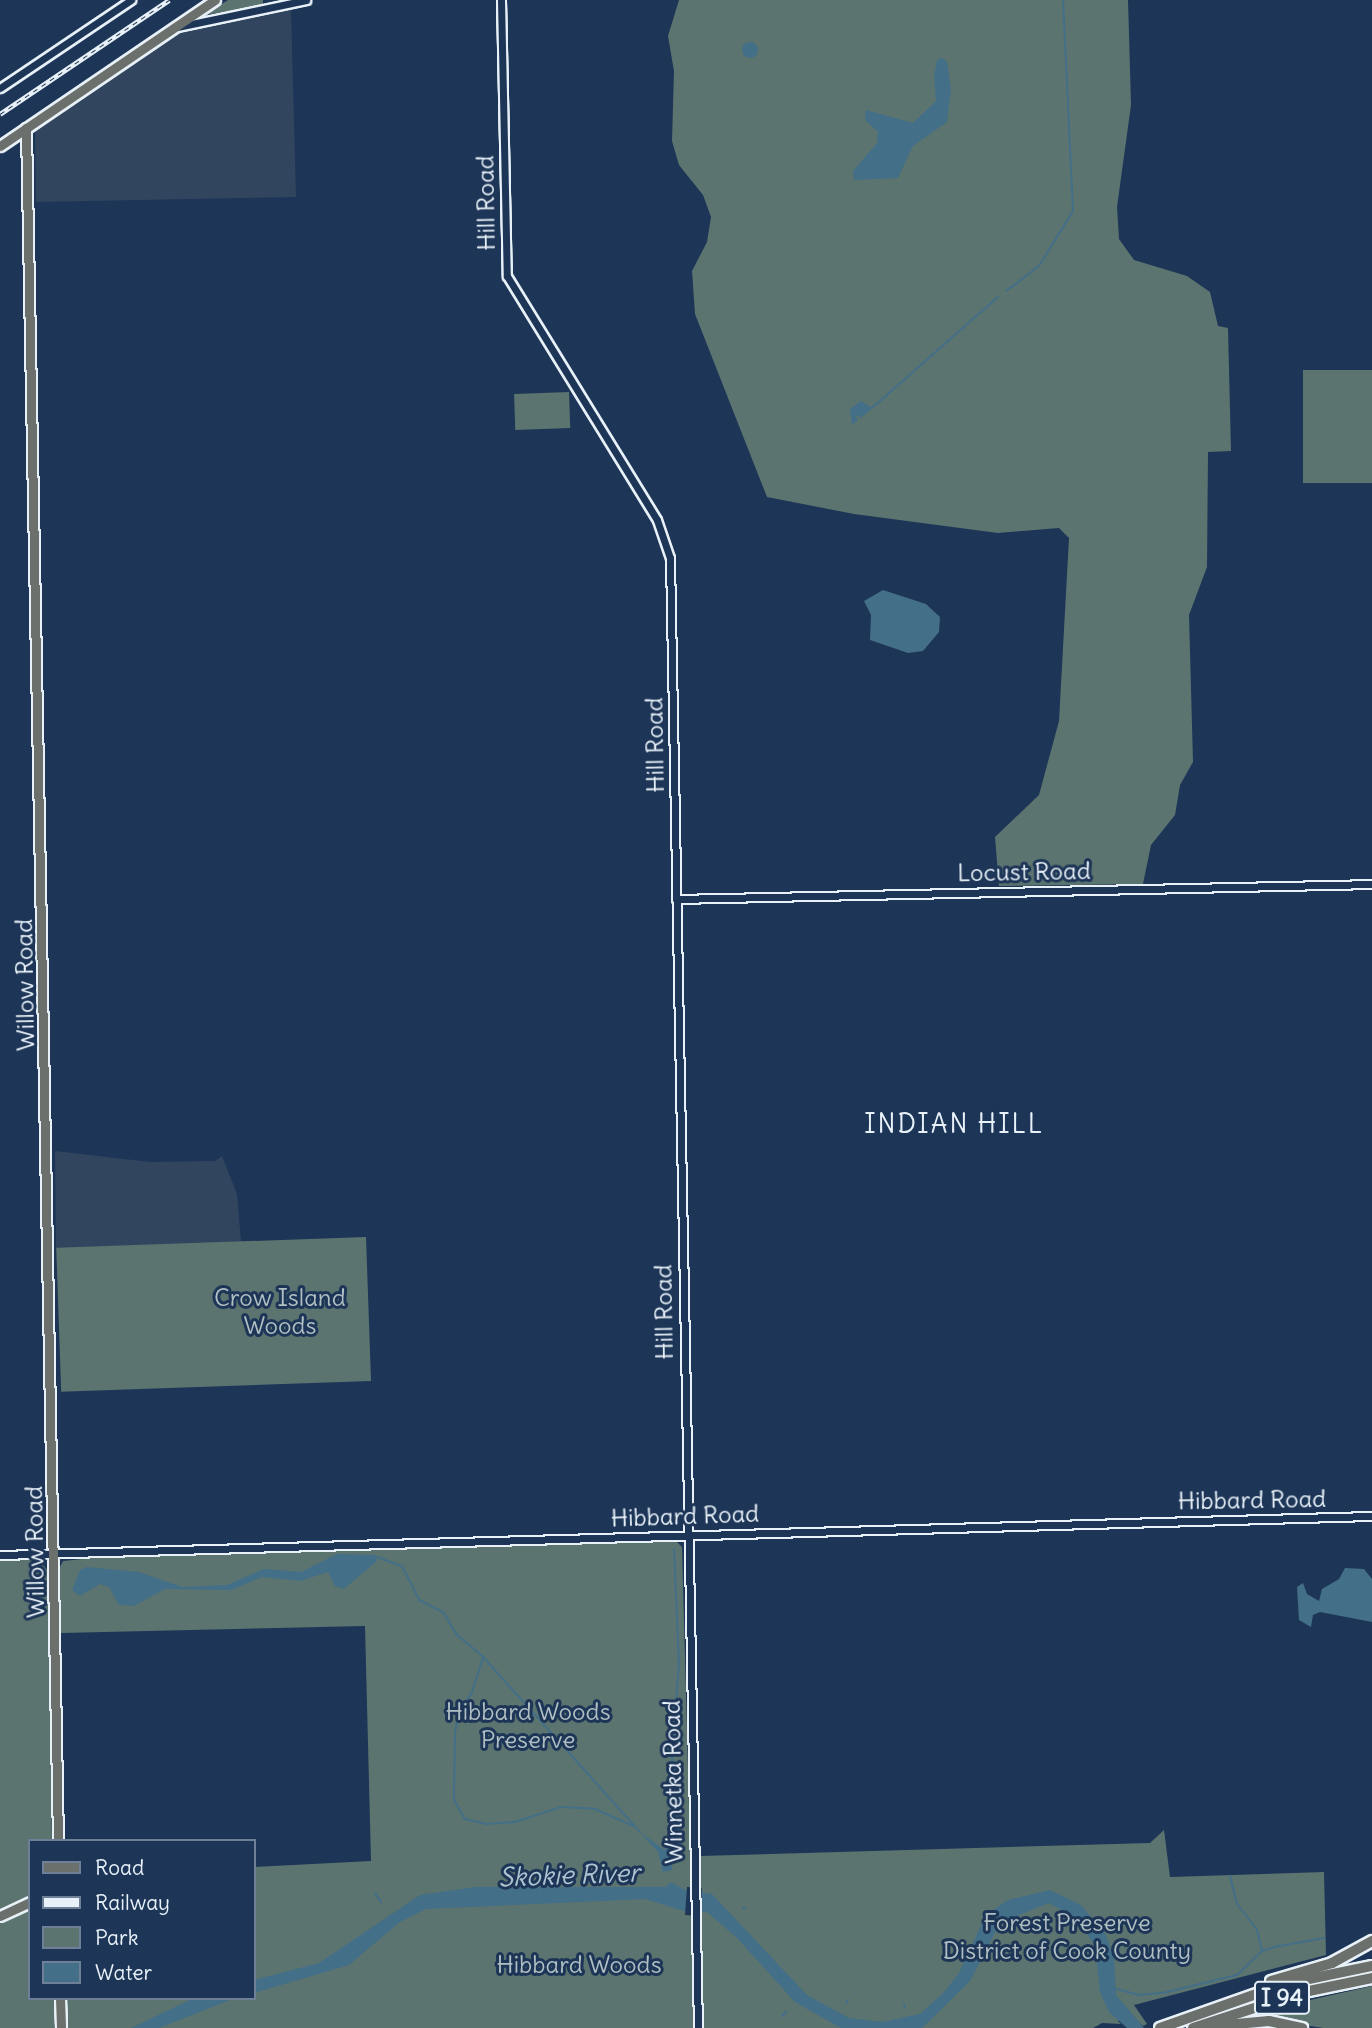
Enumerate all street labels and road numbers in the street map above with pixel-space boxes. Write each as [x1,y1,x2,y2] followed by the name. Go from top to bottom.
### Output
[471,155,501,251] street label: Hill Road
[640,697,670,793] street label: Hill Road
[957,856,1091,888] street label: Locust Road
[9,919,41,1051] street label: Willow Road
[649,1264,679,1360] street label: Hill Road
[1178,1484,1326,1516] street label: Hibbard Road
[19,1486,51,1618] street label: Willow Road
[610,1499,760,1533] street label: Hibbard Road
[657,1700,689,1864] street label: Winnetka Road
[1252,1979,1312,2018] road number: I 94

